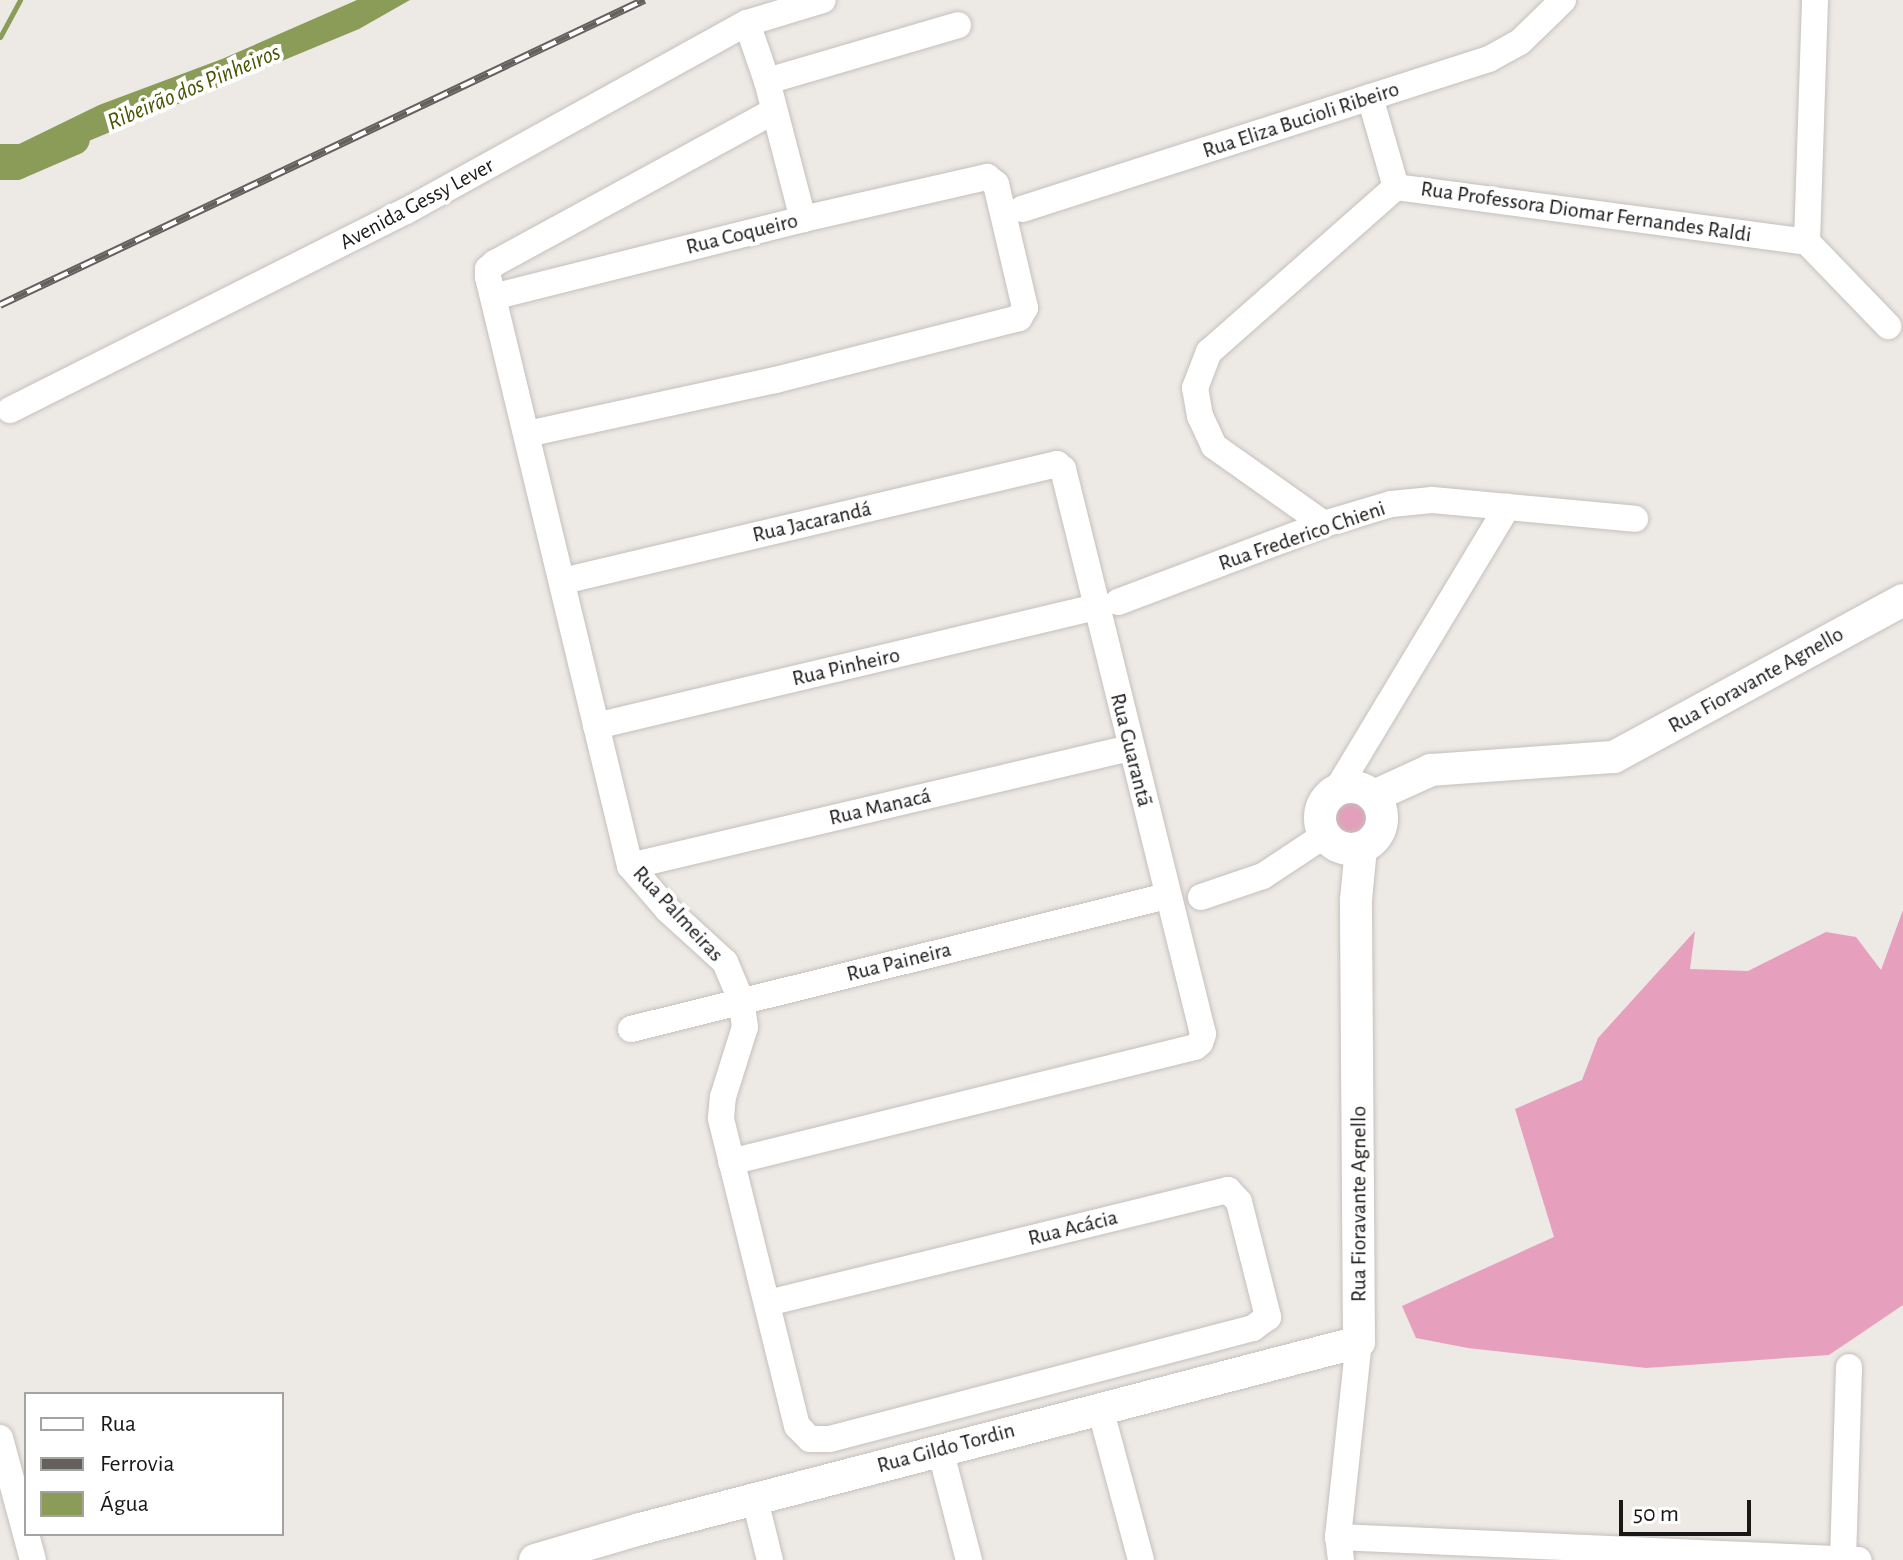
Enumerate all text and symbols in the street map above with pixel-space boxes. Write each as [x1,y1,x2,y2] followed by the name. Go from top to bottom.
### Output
[103,39,285,137] water label: Ribeirão dos Pinheiros
[1199,76,1403,164] street label: Rua Eliza Bucioli Ribeiro
[335,152,499,256] street label: Avenida Gessy Lever
[1419,176,1753,248] street label: Rua Professora Diomar Fernandes Raldi
[683,207,801,261] street label: Rua Coqueiro
[1215,495,1389,577] street label: Rua Frederico Chieni
[750,496,874,548] street label: Rua Jacarandá
[1664,621,1848,739] street label: Rua Fioravante Agnello
[790,642,902,692] street label: Rua Pinheiro
[1104,690,1158,810] street label: Rua Guarantã
[826,782,934,832] street label: Rua Manacá
[627,861,729,967] street label: Rua Palmeiras
[844,936,954,988] street label: Rua Paineira
[1346,1106,1372,1302] street label: Rua Fioravante Agnello
[1025,1204,1121,1252] street label: Rua Acácia
[24,1392,284,1536] legend
[100,1412,136,1436] text: Rua
[874,1417,1018,1479] street label: Rua Gildo Tordin
[100,1452,175,1476] text: Ferrovia
[1623,1484,1755,1534] scale bar
[100,1492,149,1516] text: Água
[1633,1502,1679,1526] text: 50 m

